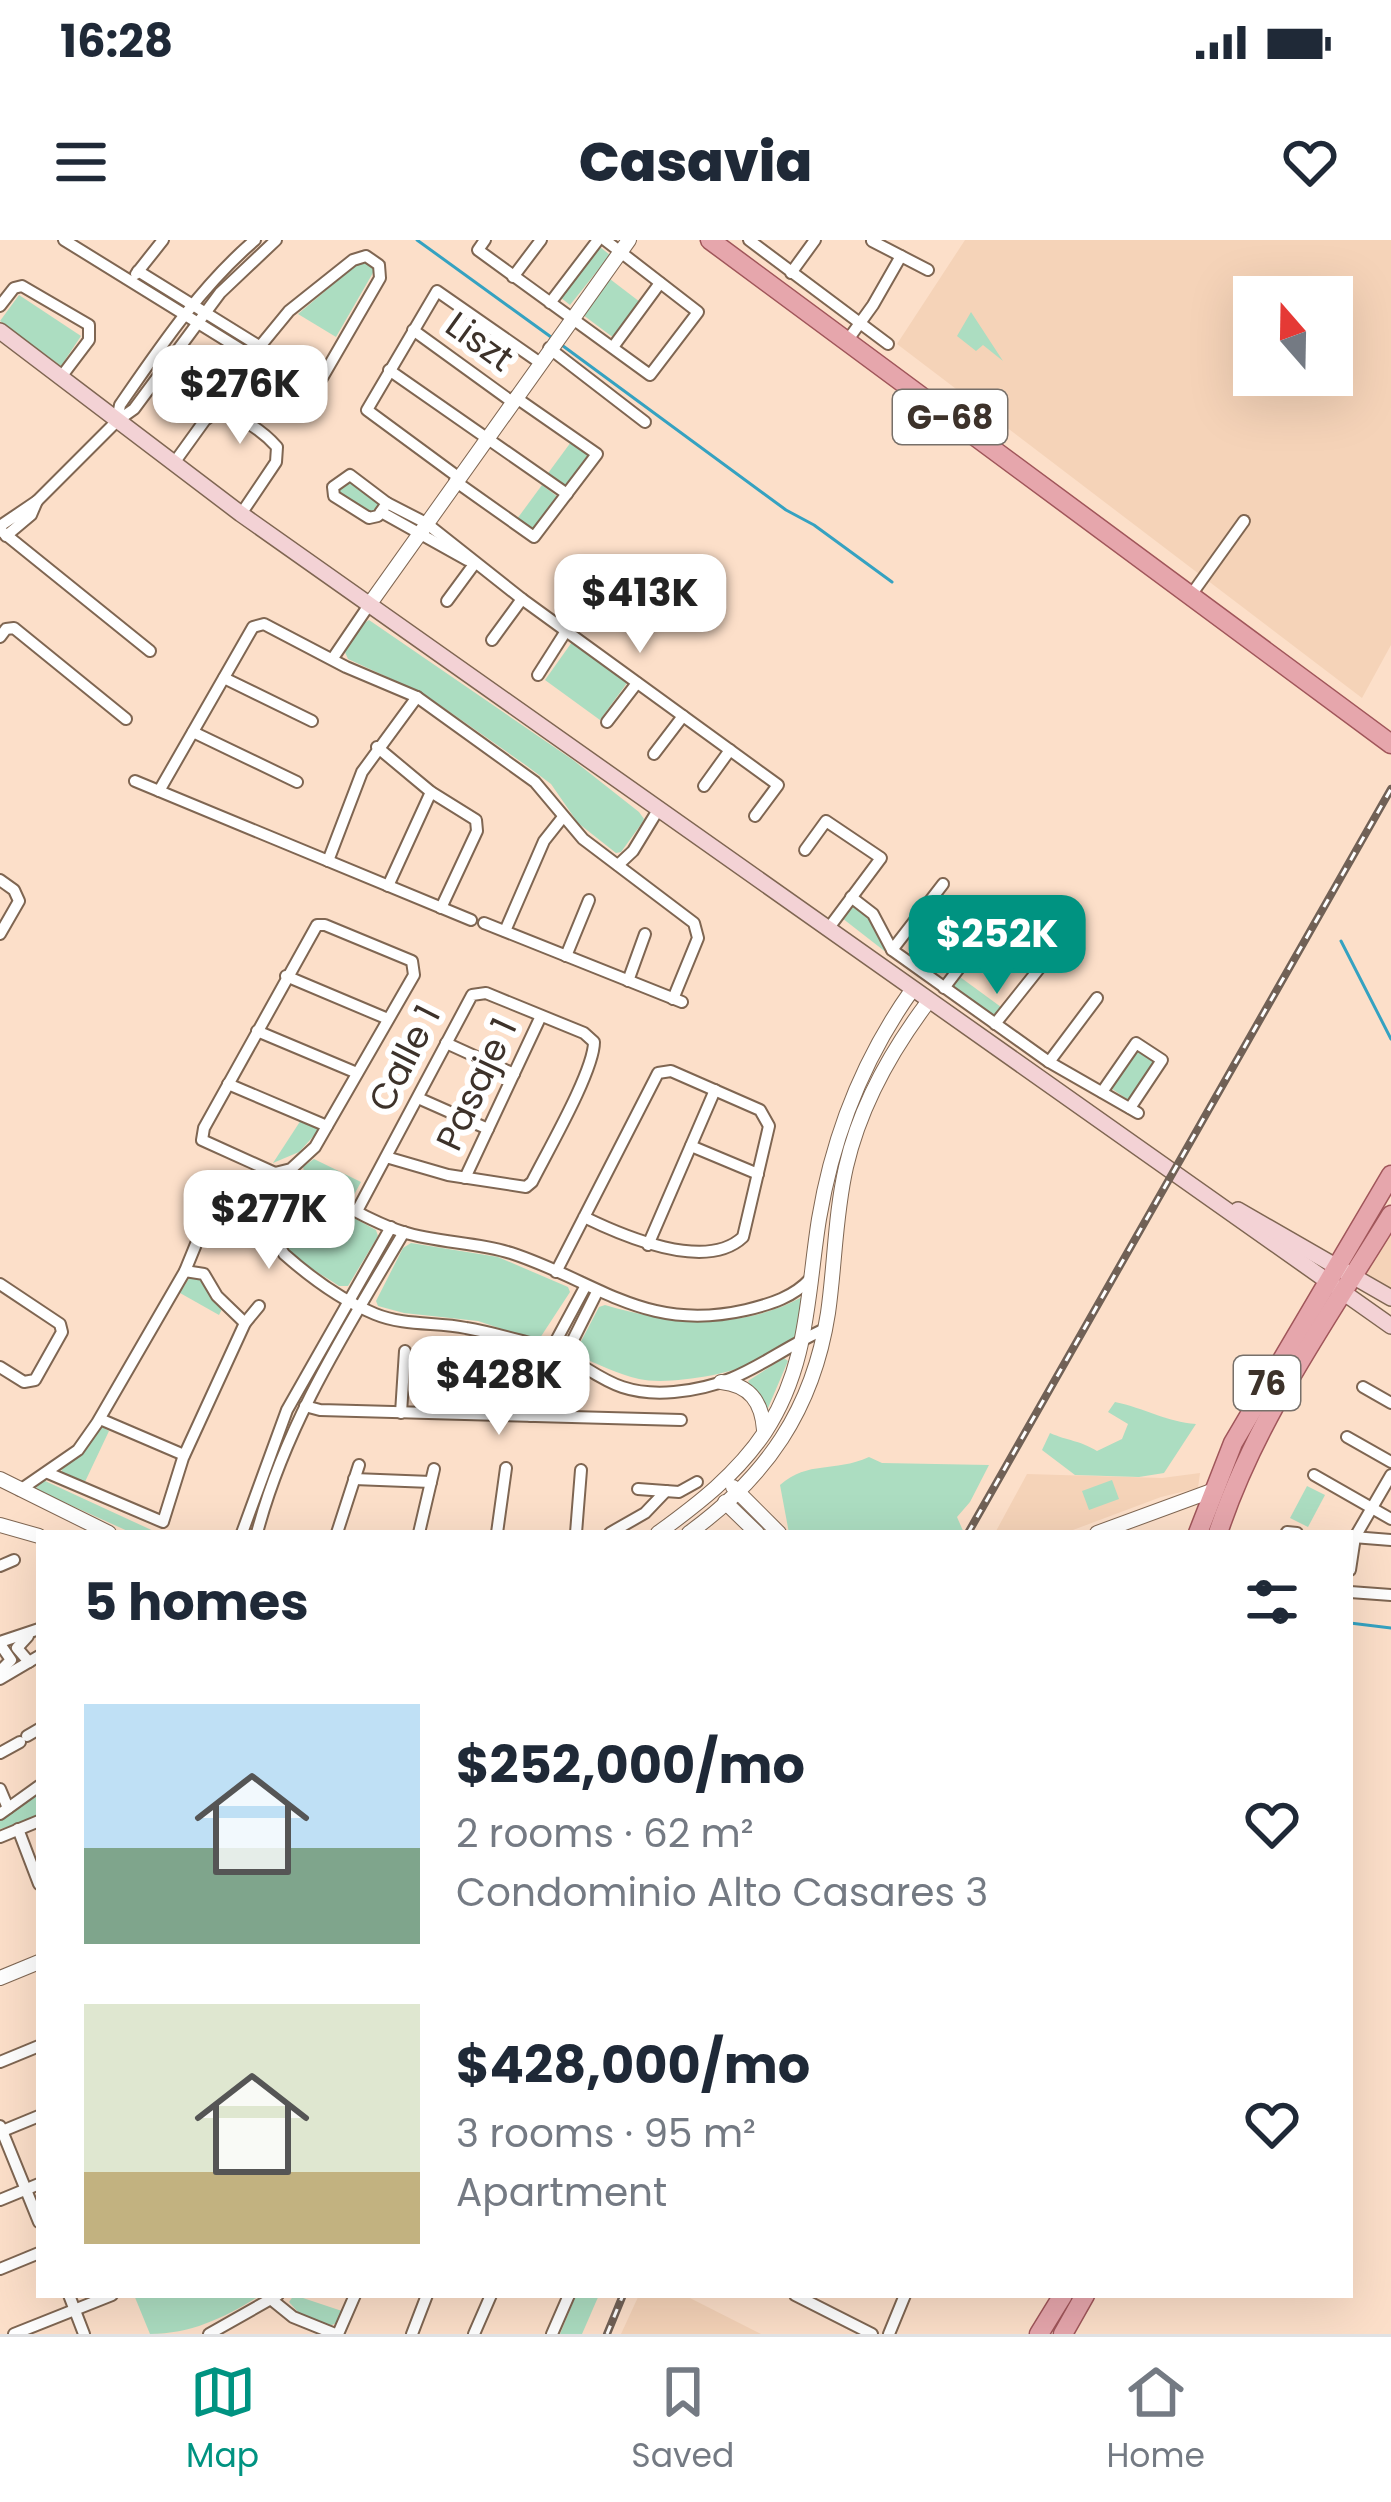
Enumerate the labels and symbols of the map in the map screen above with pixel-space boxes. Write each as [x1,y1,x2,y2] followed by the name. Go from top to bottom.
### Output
[1233,276,1353,396] north arrow
[435,299,524,383] street label: Liszt
[156,345,324,447] pin: $276K
[893,390,1007,444] road number: G-68
[556,554,724,656] pin: $413K
[913,895,1081,997] pin: $252K
[356,996,453,1120] street label: Calle 1
[424,1010,529,1159] street label: Pasaje 1
[185,1170,353,1272] pin: $277K
[415,1336,583,1438] pin: $428K
[1234,1356,1300,1410] road number: 76

